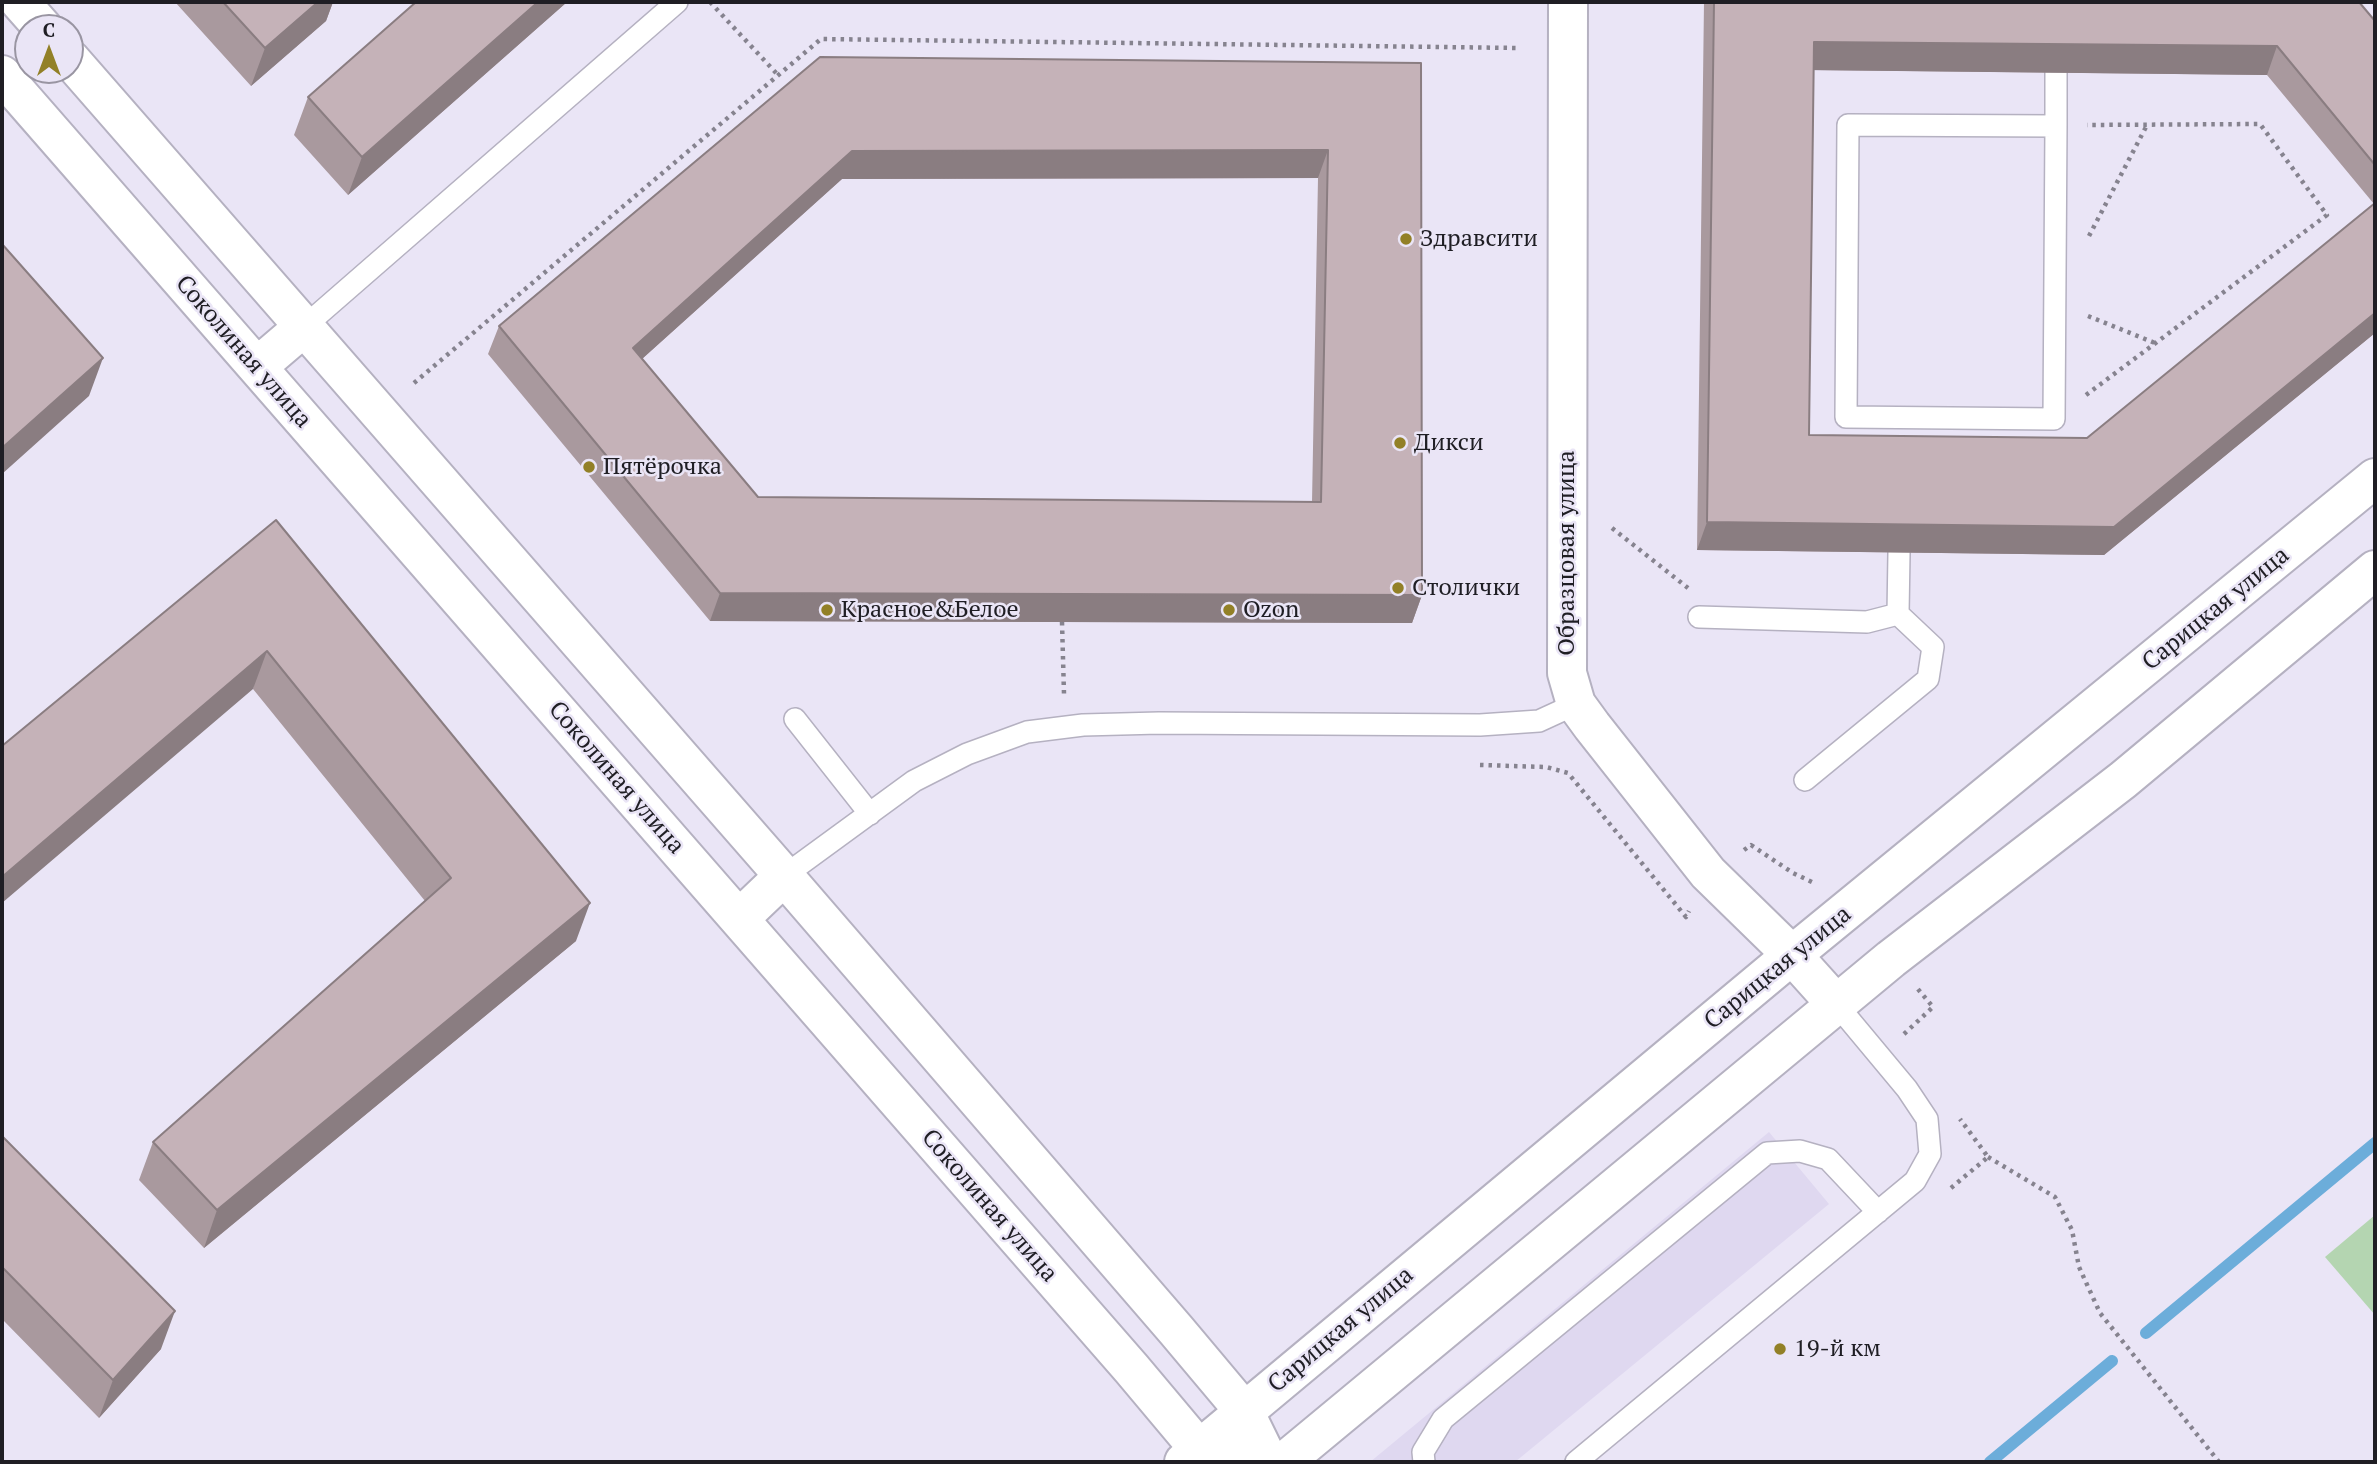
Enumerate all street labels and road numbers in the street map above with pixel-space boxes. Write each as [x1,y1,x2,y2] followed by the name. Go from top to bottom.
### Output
[169,270,317,434] street label: Соколиная улица
[1553,450,1581,656] street label: Образцовая улица
[2137,541,2295,677] street label: Сарицкая улица
[542,696,690,860] street label: Соколиная улица
[1699,900,1857,1036] street label: Сарицкая улица
[915,1124,1063,1288] street label: Соколиная улица
[1263,1261,1419,1399] street label: Сарицкая улица

